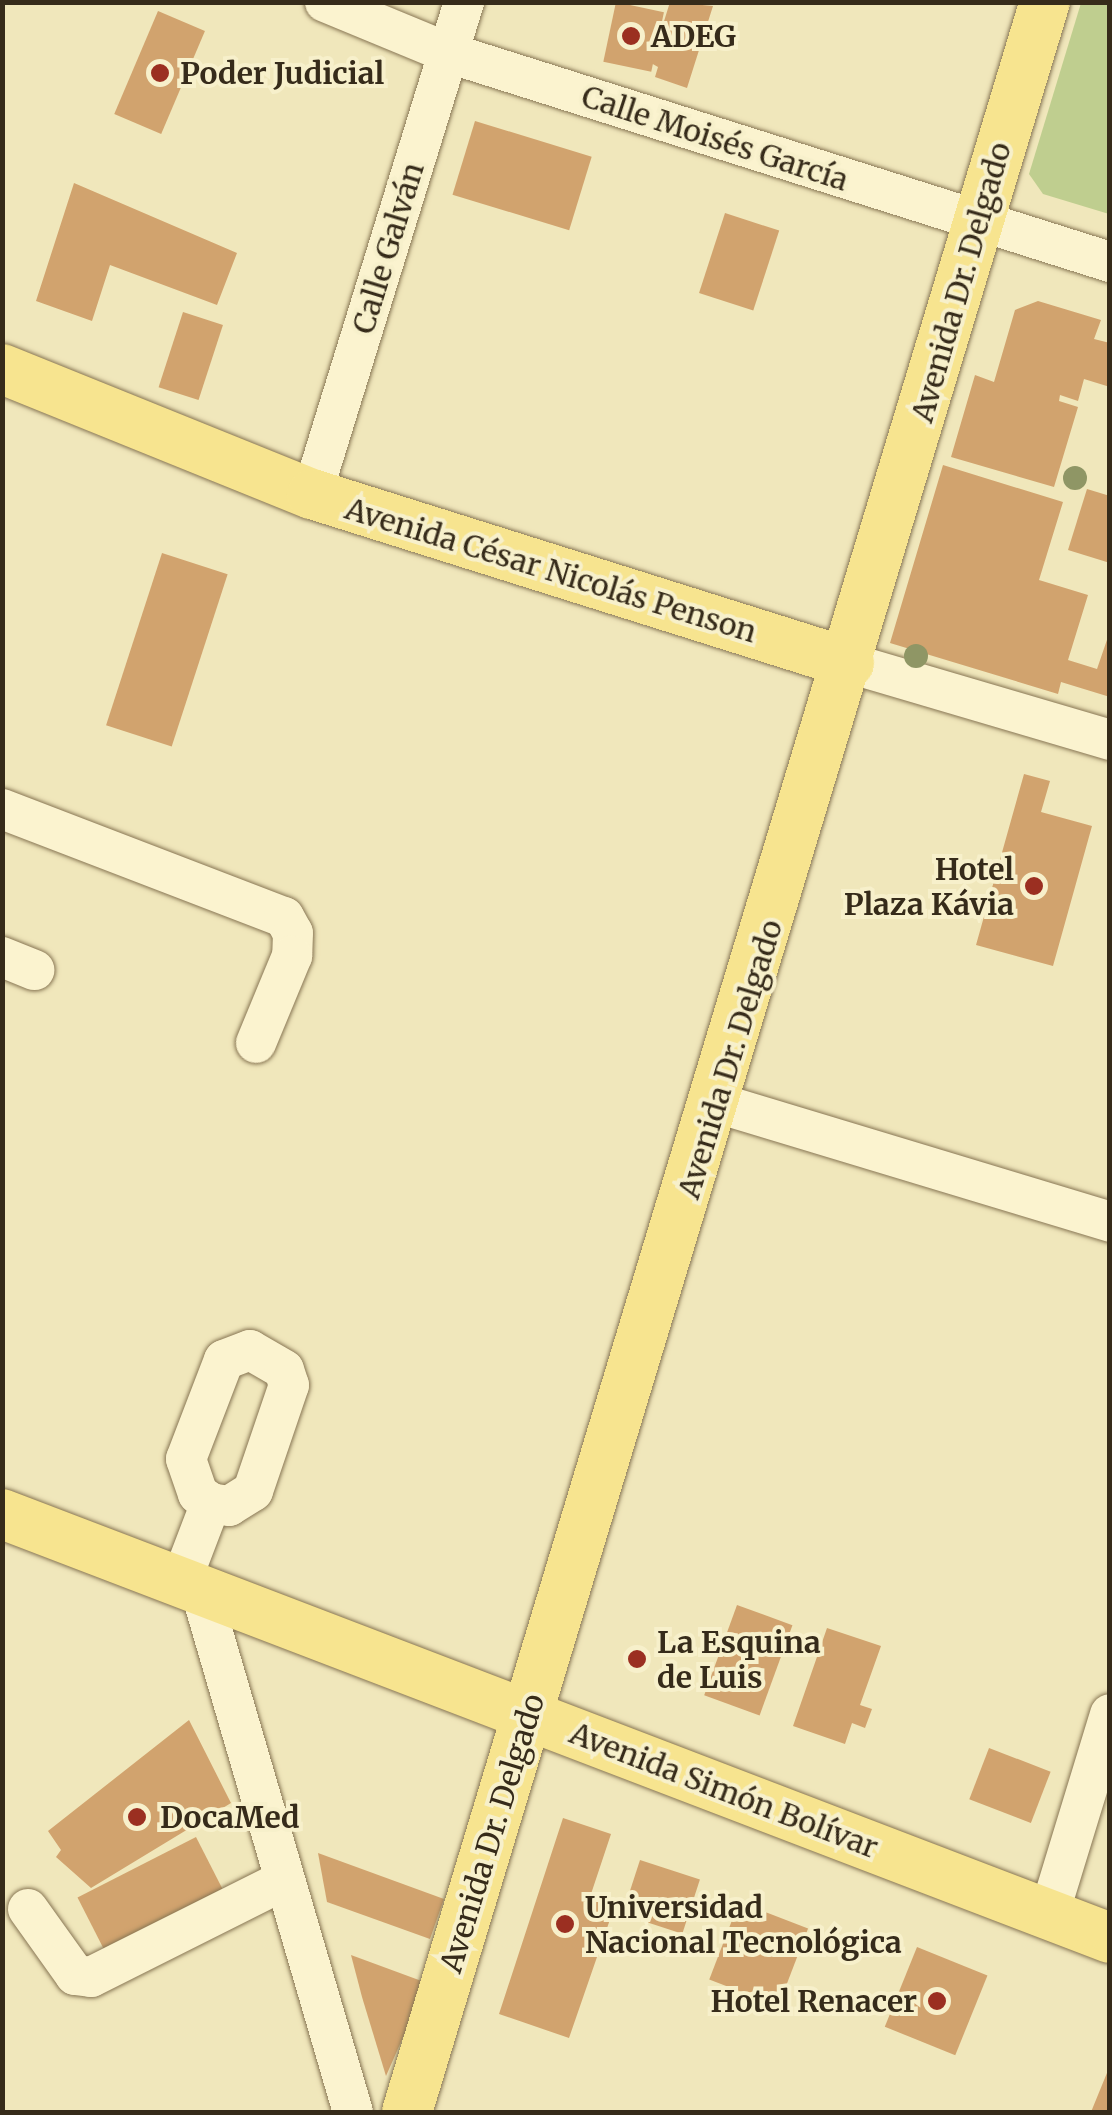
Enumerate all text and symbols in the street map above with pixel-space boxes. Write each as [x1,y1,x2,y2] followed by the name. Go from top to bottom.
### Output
[651,18,736,54] place label: ADEG
[620,25,642,47] marker: ADEG
[180,55,384,91] place label: Poder Judicial
[149,62,171,84] marker: Poder Judicial
[577,78,853,198] street label: Calle Moisés García
[904,138,1018,426] street label: Avenida Dr. Delgado
[345,158,431,338] street label: Calle Galván
[341,490,761,650] street label: Avenida César Nicolás Penson
[844,851,1014,922] place label: Hotel Plaza Kávia
[1023,875,1045,897] marker: Hotel Plaza Kávia
[670,915,790,1203] street label: Avenida Dr. Delgado
[657,1624,821,1694] place label: La Esquina de Luis
[626,1648,648,1670] marker: La Esquina de Luis
[432,1689,552,1977] street label: Avenida Dr. Delgado
[565,1715,883,1865] street label: Avenida Simón Bolívar
[160,1799,300,1835] place label: DocaMed
[124,1804,150,1830] marker: DocaMed
[585,1889,902,1960] place label: Universidad Nacional Tecnológica
[554,1913,576,1935] marker: Universidad Nacional Tecnológica
[711,1983,917,2019] place label: Hotel Renacer
[926,1990,948,2012] marker: Hotel Renacer

